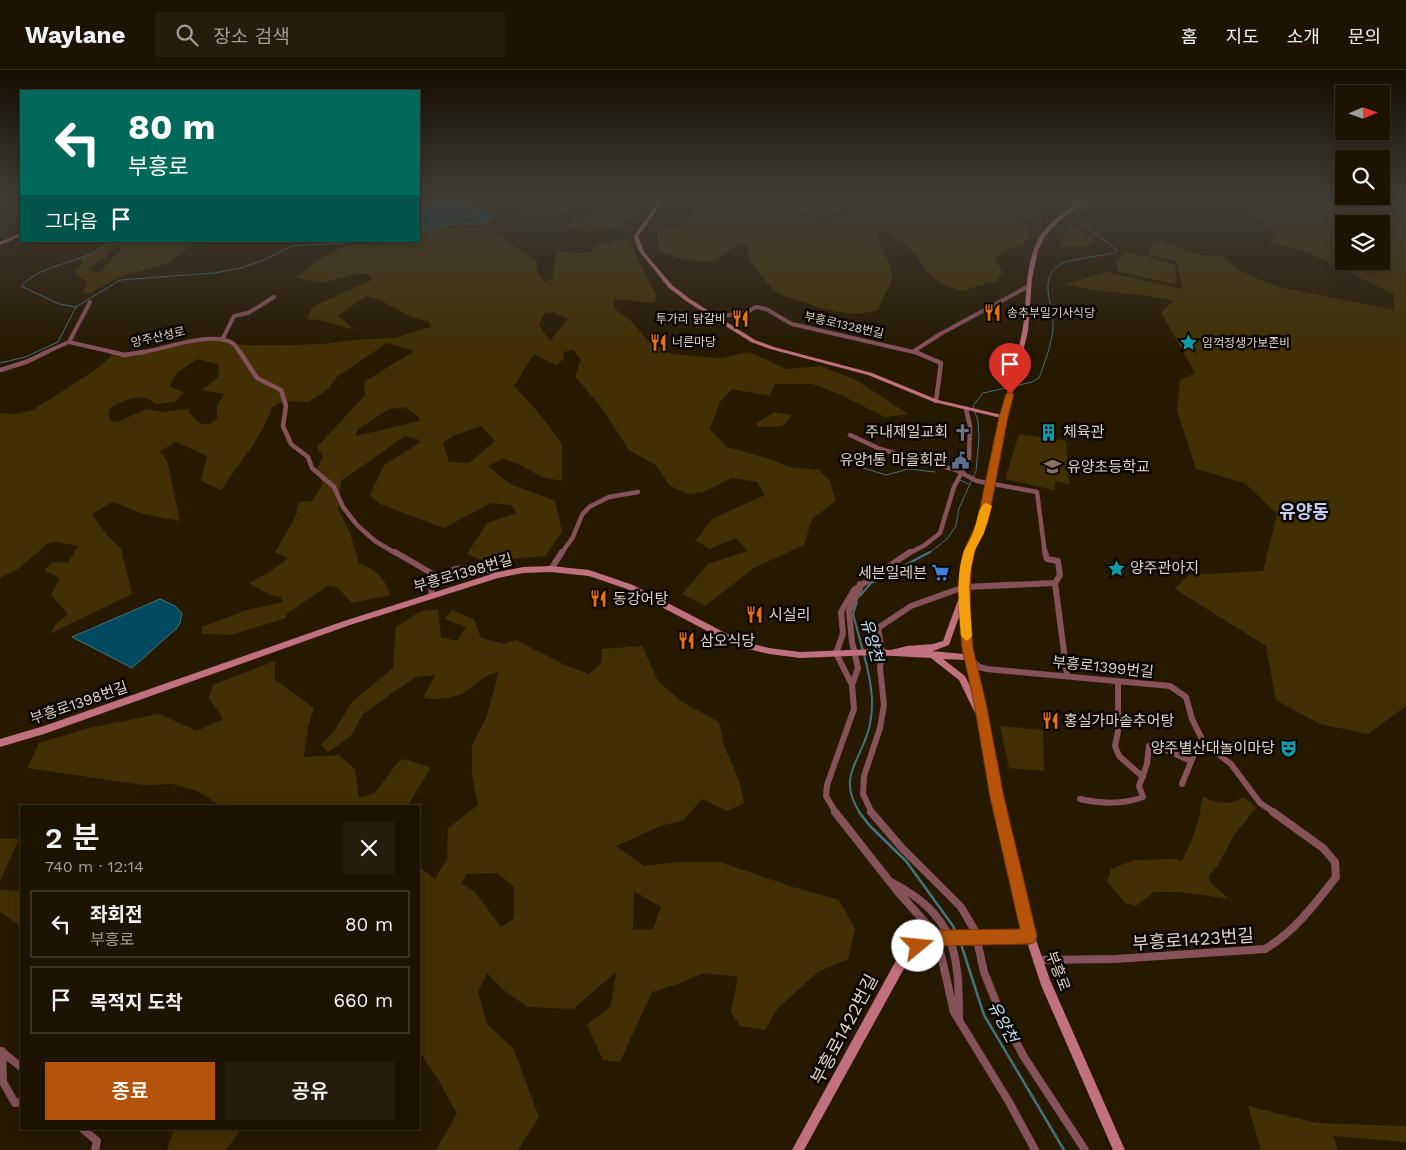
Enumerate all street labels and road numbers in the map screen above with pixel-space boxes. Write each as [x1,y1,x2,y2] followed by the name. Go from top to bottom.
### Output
[803,309,885,341] street label: 부흥로1328번길
[130,324,186,350] street label: 양주산성로
[411,550,515,596] street label: 부흥로1398번길
[1051,653,1155,681] street label: 부흥로1399번길
[28,678,130,728] street label: 부흥로1398번길
[1132,924,1254,954] street label: 부흥로1423번길
[1042,948,1074,994] street label: 부흥로
[806,970,882,1088] street label: 부흥로1422번길

